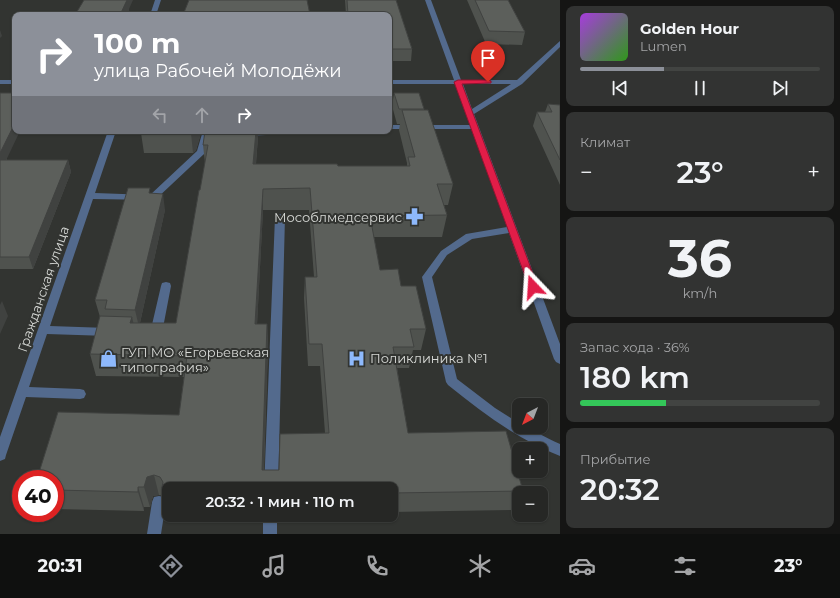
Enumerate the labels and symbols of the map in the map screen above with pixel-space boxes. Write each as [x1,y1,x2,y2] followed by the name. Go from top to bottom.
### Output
[471,41,505,82] pin
[405,207,425,227] pharmacy icon: Мособлмедсервис
[274,209,402,225] place label: Мособлмедсервис
[14,224,72,354] street label: Гражданская улица
[512,266,554,308] position arrow
[121,344,269,375] place label: ГУП МО «Егорьевская типография»
[347,348,367,368] hospital icon: Поликлиника №1
[98,349,118,369] shop icon: ГУП МО «Егорьевская типография»
[370,350,488,366] place label: Поликлиника №1
[512,398,548,434] north arrow
[12,470,64,522] speed limit sign: 40

